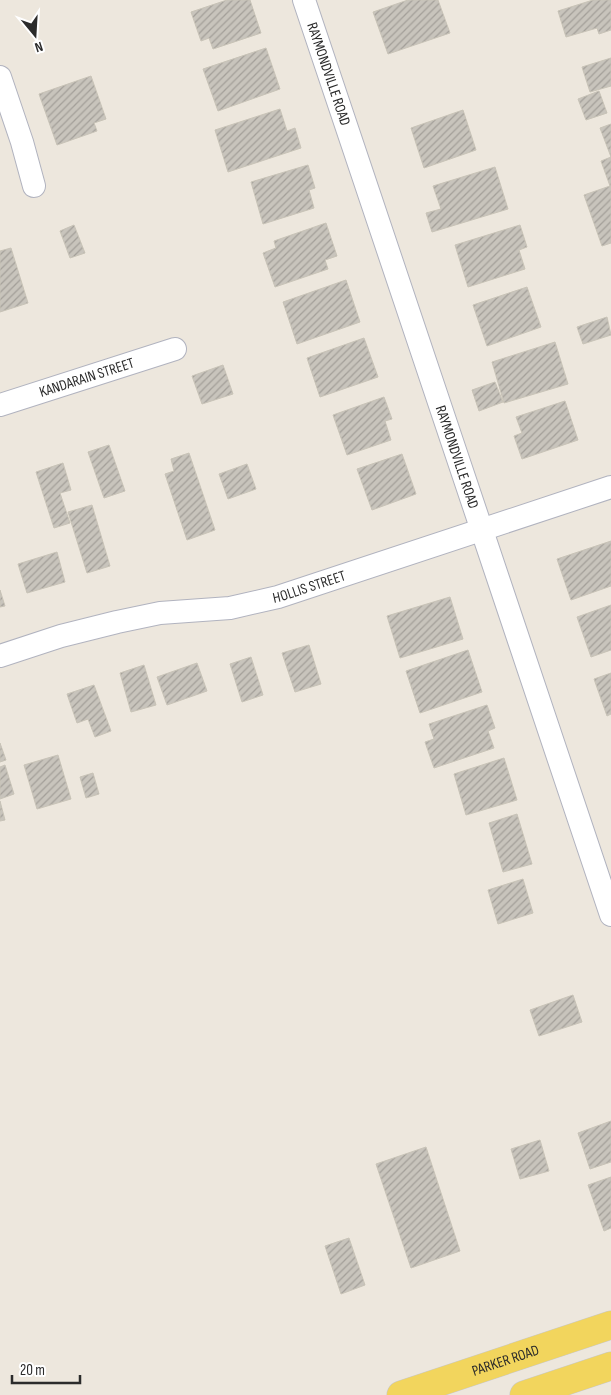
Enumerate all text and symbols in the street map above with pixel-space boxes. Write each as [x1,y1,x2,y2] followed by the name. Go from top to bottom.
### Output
[10,10,60,60] north arrow
[302,20,355,128] street label: RAYMONDVILLE ROAD
[33,38,45,56] text: N
[37,354,137,402] street label: KANDARAIN STREET
[431,403,483,511] street label: RAYMONDVILLE ROAD
[271,566,348,608] street label: HOLLIS STREET
[470,1341,542,1381] street label: PARKER ROAD
[12,1352,80,1384] scale bar
[20,1361,45,1380] text: 20 m

